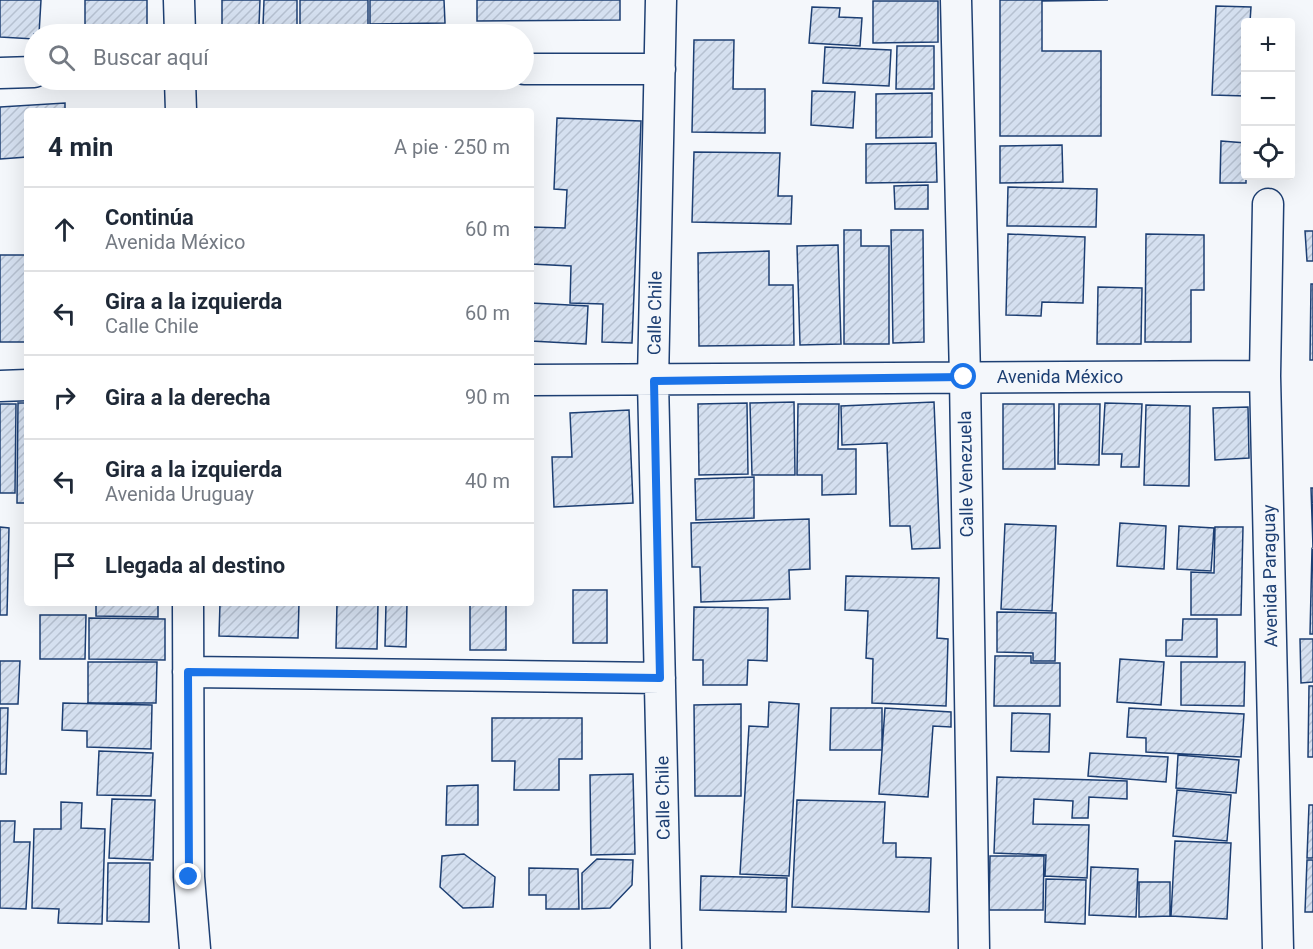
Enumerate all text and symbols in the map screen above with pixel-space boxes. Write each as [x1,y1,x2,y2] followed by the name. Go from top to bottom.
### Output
[1241,18,1295,180] map controls
[1241,18,1295,72] button: +
[24,24,534,90] search box
[45,41,78,74] icon: search
[93,45,209,70] text: Buscar aquí
[1241,72,1295,126] button: −
[1241,126,1295,180] button: locate
[48,132,113,162] text: 4 min
[394,135,510,159] text: A pie · 250 m
[105,205,194,230] text: Continúa
[48,213,81,246] icon: ahead
[465,217,510,241] text: 60 m
[105,230,245,254] text: Avenida México
[643,271,666,355] street label: Calle Chile
[105,289,282,314] text: Gira a la izquierda
[48,297,81,330] icon: left
[465,301,510,325] text: 60 m
[105,314,199,338] text: Calle Chile
[950,363,976,389] route start
[997,366,1123,387] street label: Avenida México
[48,381,81,414] icon: right
[105,385,271,410] text: Gira a la derecha
[465,385,510,409] text: 90 m
[954,410,977,538] street label: Calle Venezuela
[105,457,282,482] text: Gira a la izquierda
[48,465,81,498] icon: left
[465,469,510,493] text: 40 m
[105,482,254,506] text: Avenida Uruguay
[1258,504,1281,648] street label: Avenida Paraguay
[48,549,81,582] icon: arrive
[105,553,285,578] text: Llegada al destino
[651,756,674,840] street label: Calle Chile
[175,863,201,889] route end

